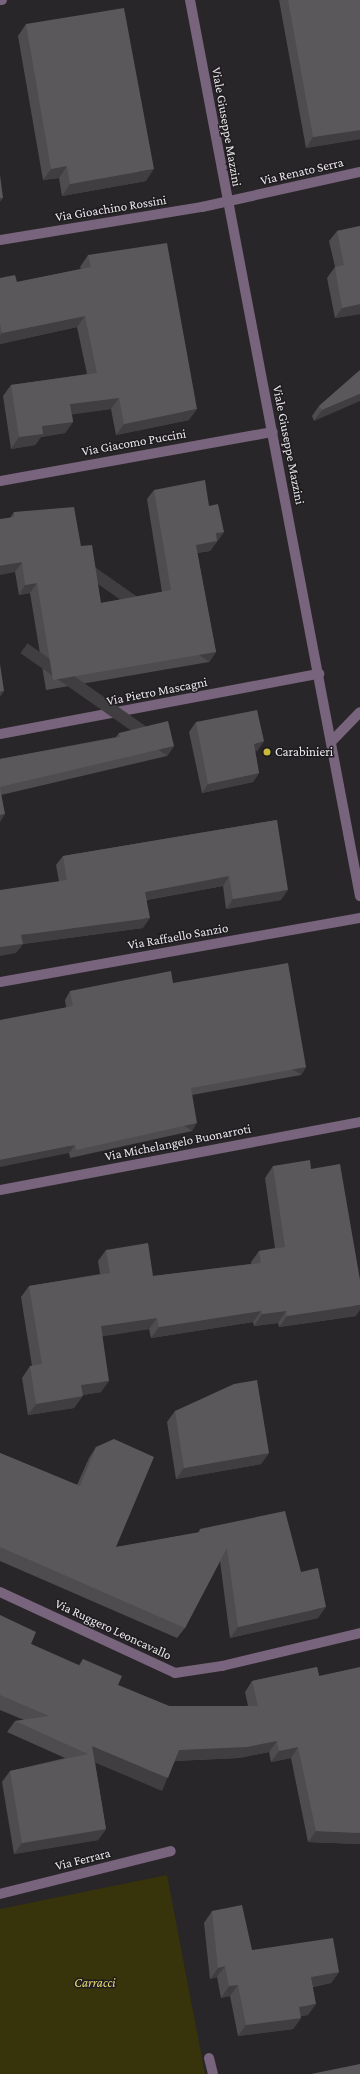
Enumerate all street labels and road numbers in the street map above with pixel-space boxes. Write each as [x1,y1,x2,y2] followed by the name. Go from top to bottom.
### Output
[208,66,244,188] street label: Viale Giuseppe Mazzini
[259,155,345,189] street label: Via Renato Serra
[54,193,168,225] street label: Via Gioachino Rossini
[269,384,307,506] street label: Viale Giuseppe Mazzini
[81,426,187,460] street label: Via Giacomo Puccini
[105,675,209,709] street label: Via Pietro Mascagni
[127,920,229,954] street label: Via Raffaello Sanzio
[104,1121,252,1165] street label: Via Michelangelo Buonarroti
[52,1596,174,1664] street label: Via Ruggero Leoncavallo
[54,1846,112,1874] street label: Via Ferrara

